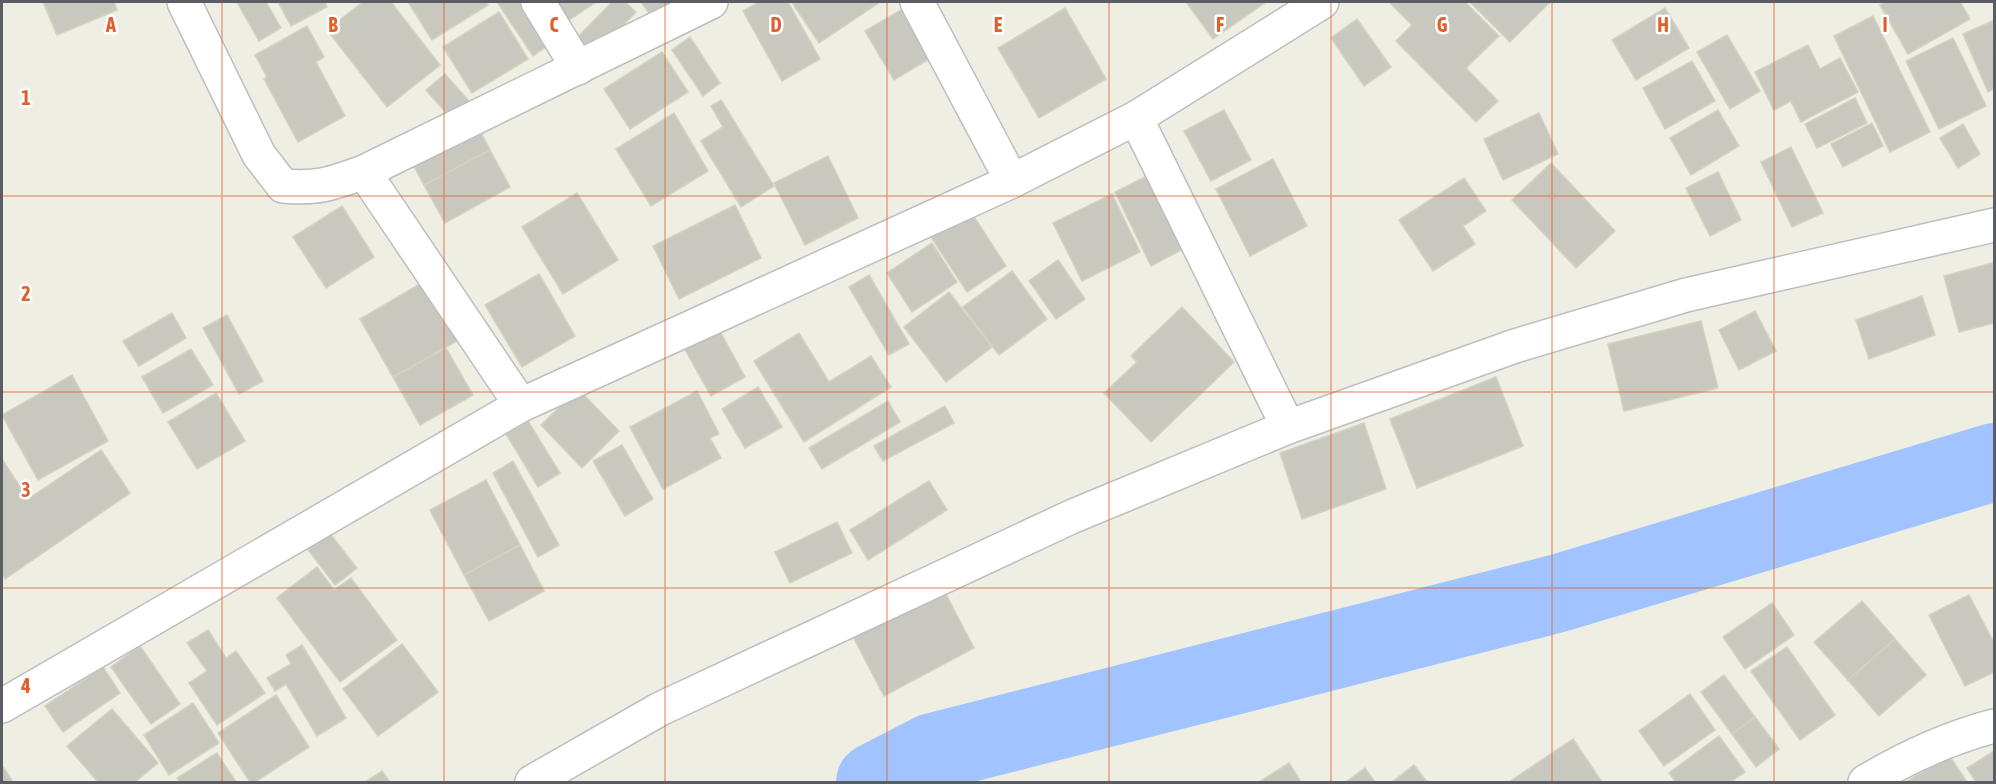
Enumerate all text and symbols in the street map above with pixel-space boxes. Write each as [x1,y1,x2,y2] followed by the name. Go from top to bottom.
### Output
[105,13,116,36] text: A
[328,13,338,36] text: B
[550,13,559,36] text: C
[770,13,782,36] text: D
[994,13,1003,36] text: E
[1216,13,1224,36] text: F
[1437,13,1448,36] text: G
[1657,13,1669,36] text: H
[1882,13,1888,36] text: I
[21,86,31,109] text: 1
[21,282,31,305] text: 2
[21,478,31,501] text: 3
[20,674,31,697] text: 4

